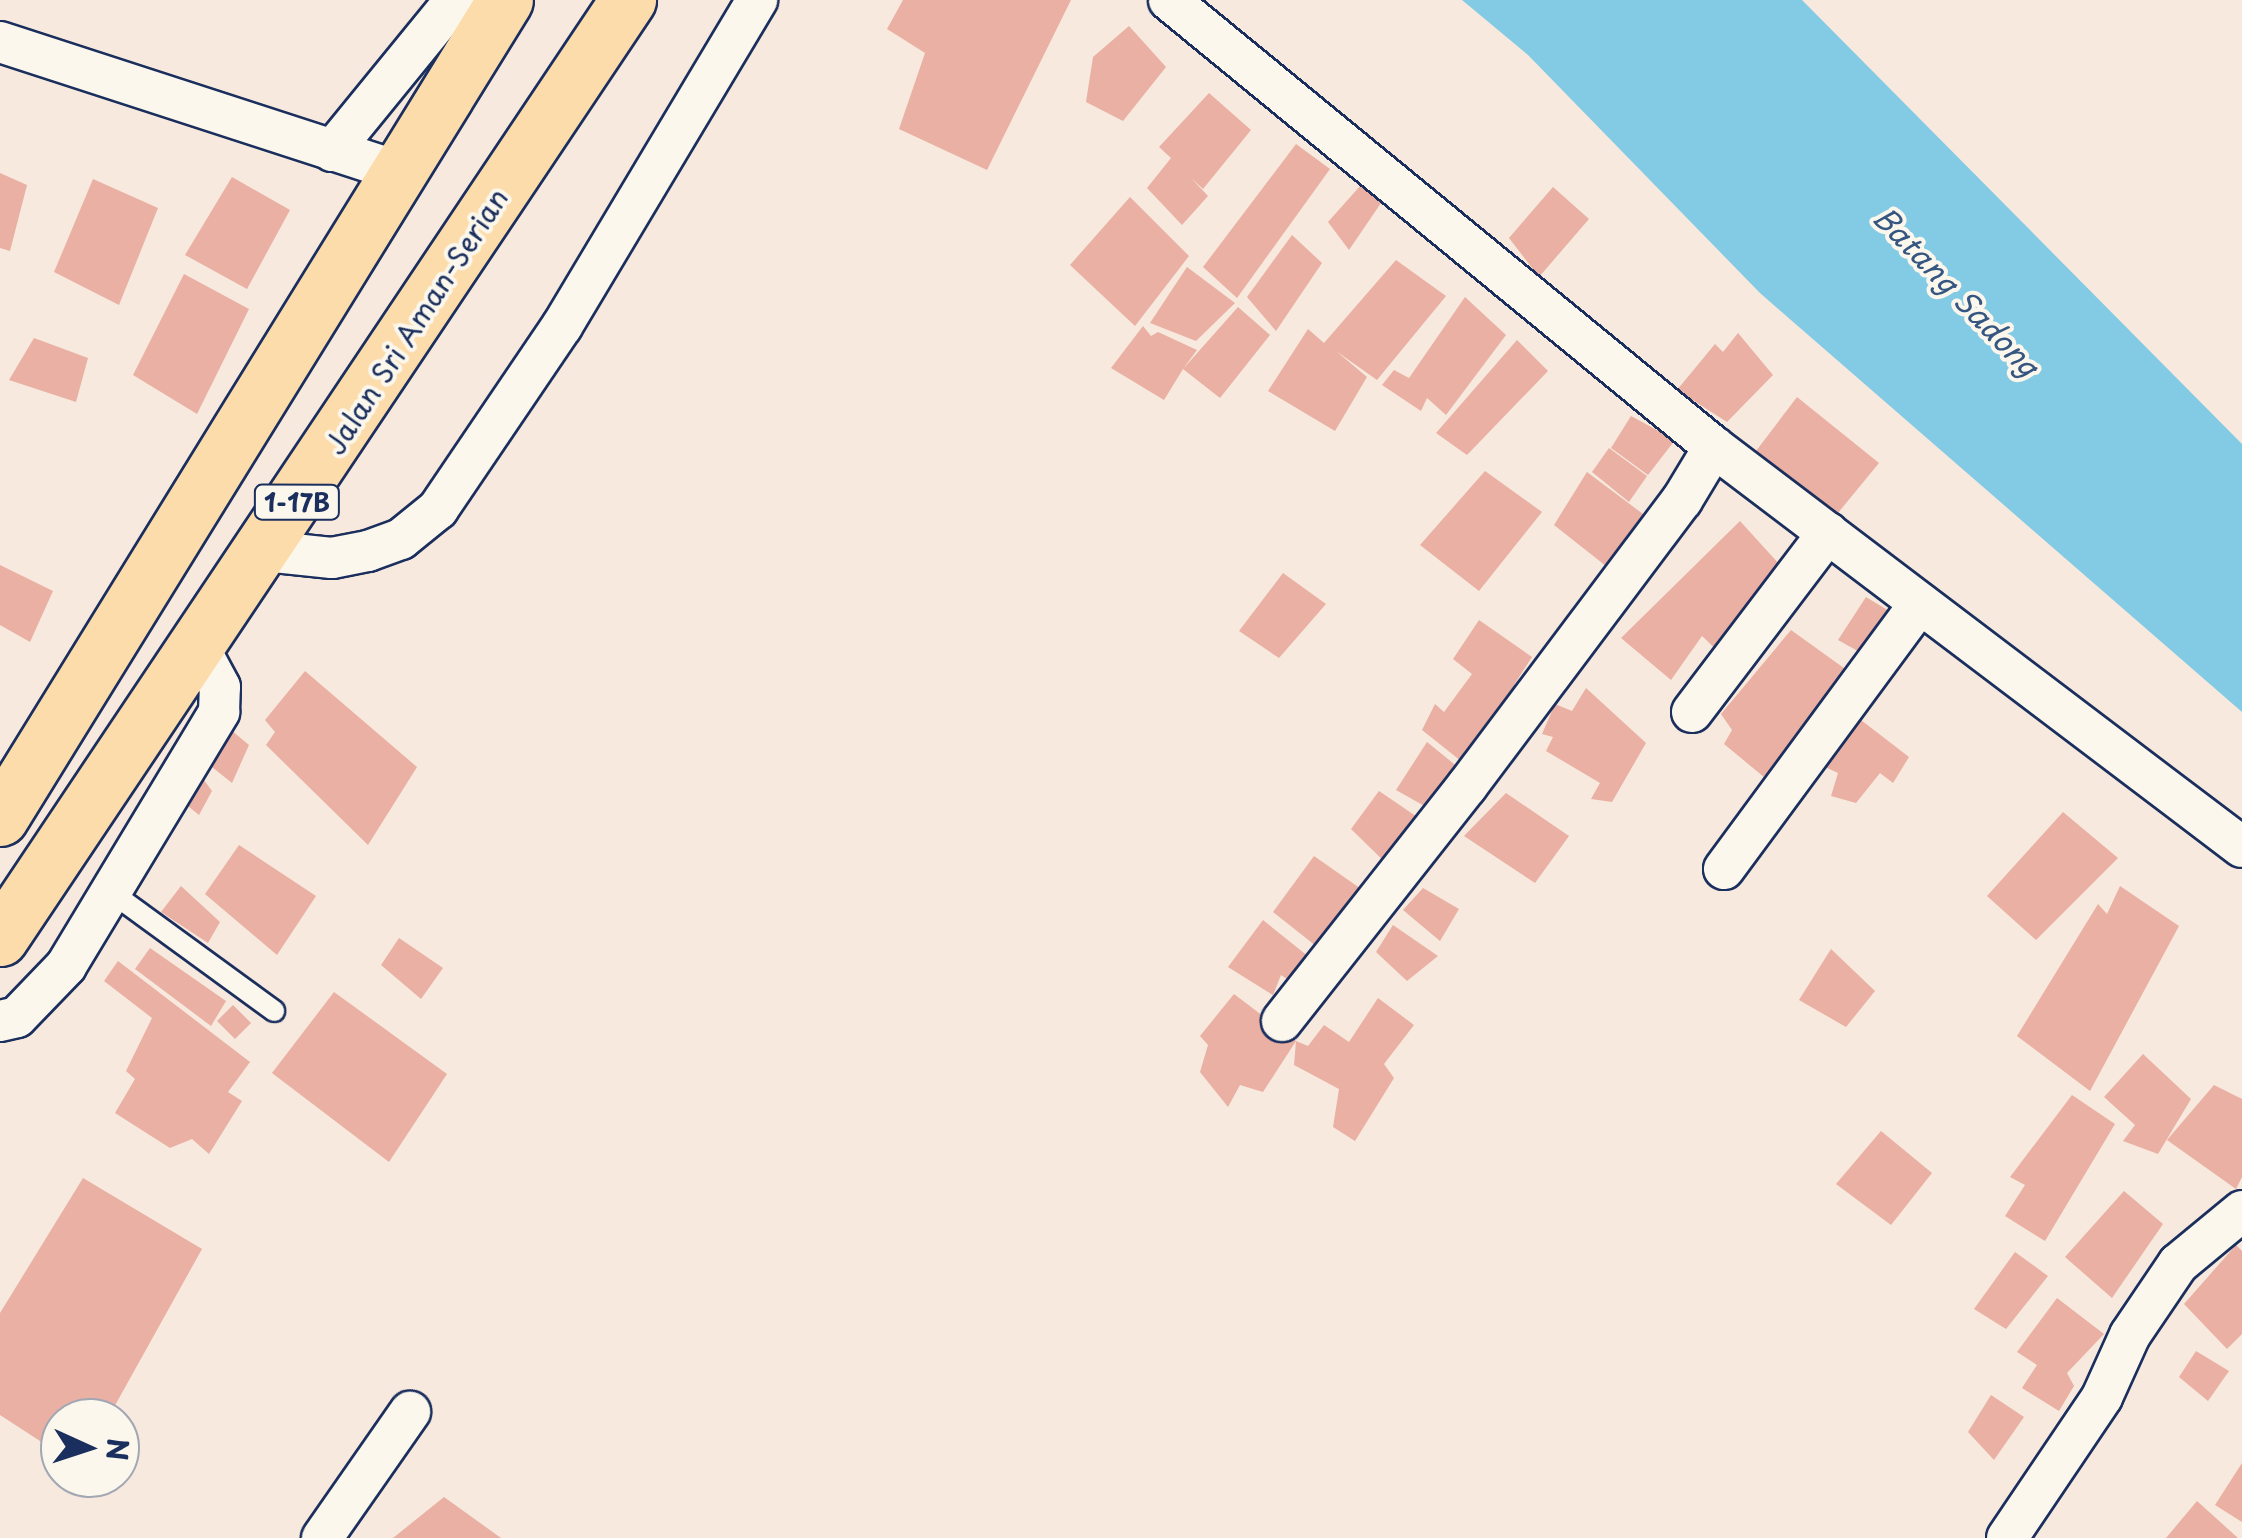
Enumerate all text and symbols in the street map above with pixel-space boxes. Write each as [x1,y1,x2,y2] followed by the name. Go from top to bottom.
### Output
[317,181,515,461] street label: Jalan Sri Aman-Serian
[1868,199,2046,383] water label: Batang Sadong
[252,482,342,522] road number: 1-17B
[40,1398,140,1498] north arrow
[96,1437,141,1462] text: N

